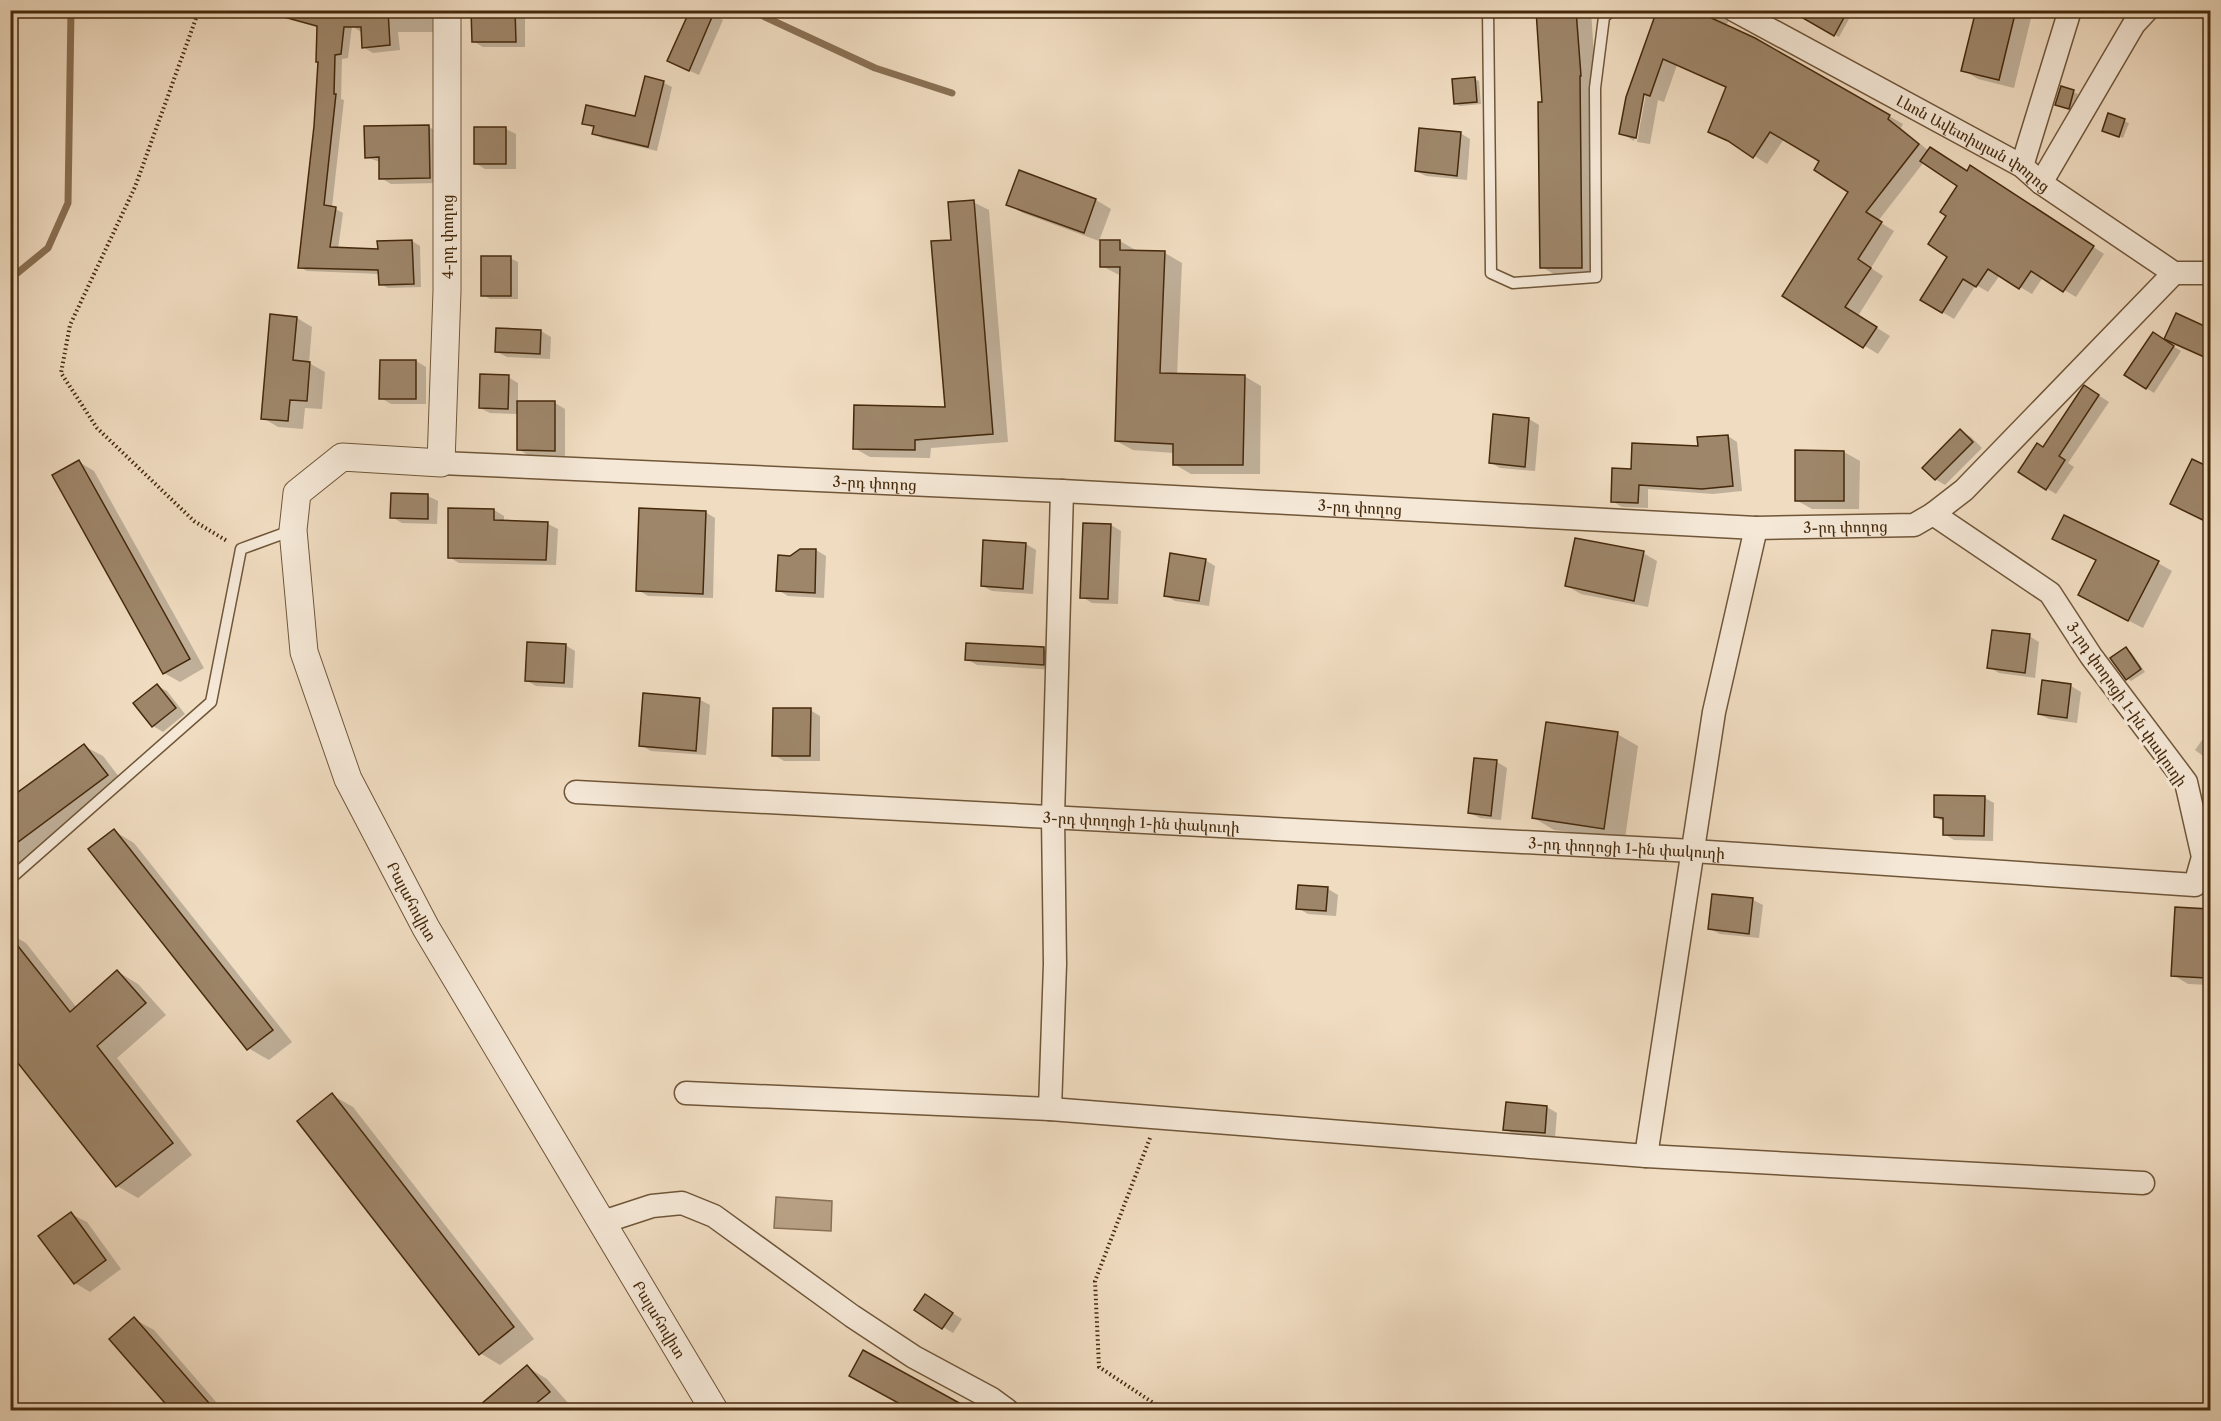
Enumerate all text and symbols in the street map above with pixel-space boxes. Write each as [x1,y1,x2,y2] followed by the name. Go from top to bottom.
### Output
[1893,90,2053,196] street label: Լևոն Ավետիսյան փողոց
[438,195,457,279] street label: 4-րդ փողոց
[832,471,917,494] street label: 3-րդ փողոց
[1317,495,1403,519] street label: 3-րդ փողոց
[1803,516,1888,537] street label: 3-րդ փողոց
[2063,618,2191,790] street label: 3-րդ փողոցի 1-ին փակուղի
[1042,807,1241,837] street label: 3-րդ փողոցի 1-ին փակուղի
[1528,833,1726,863] street label: 3-րդ փողոցի 1-ին փակուղի
[383,858,441,945] street label: Բալահովիտ
[629,1277,690,1362] street label: Բալահովիտ

